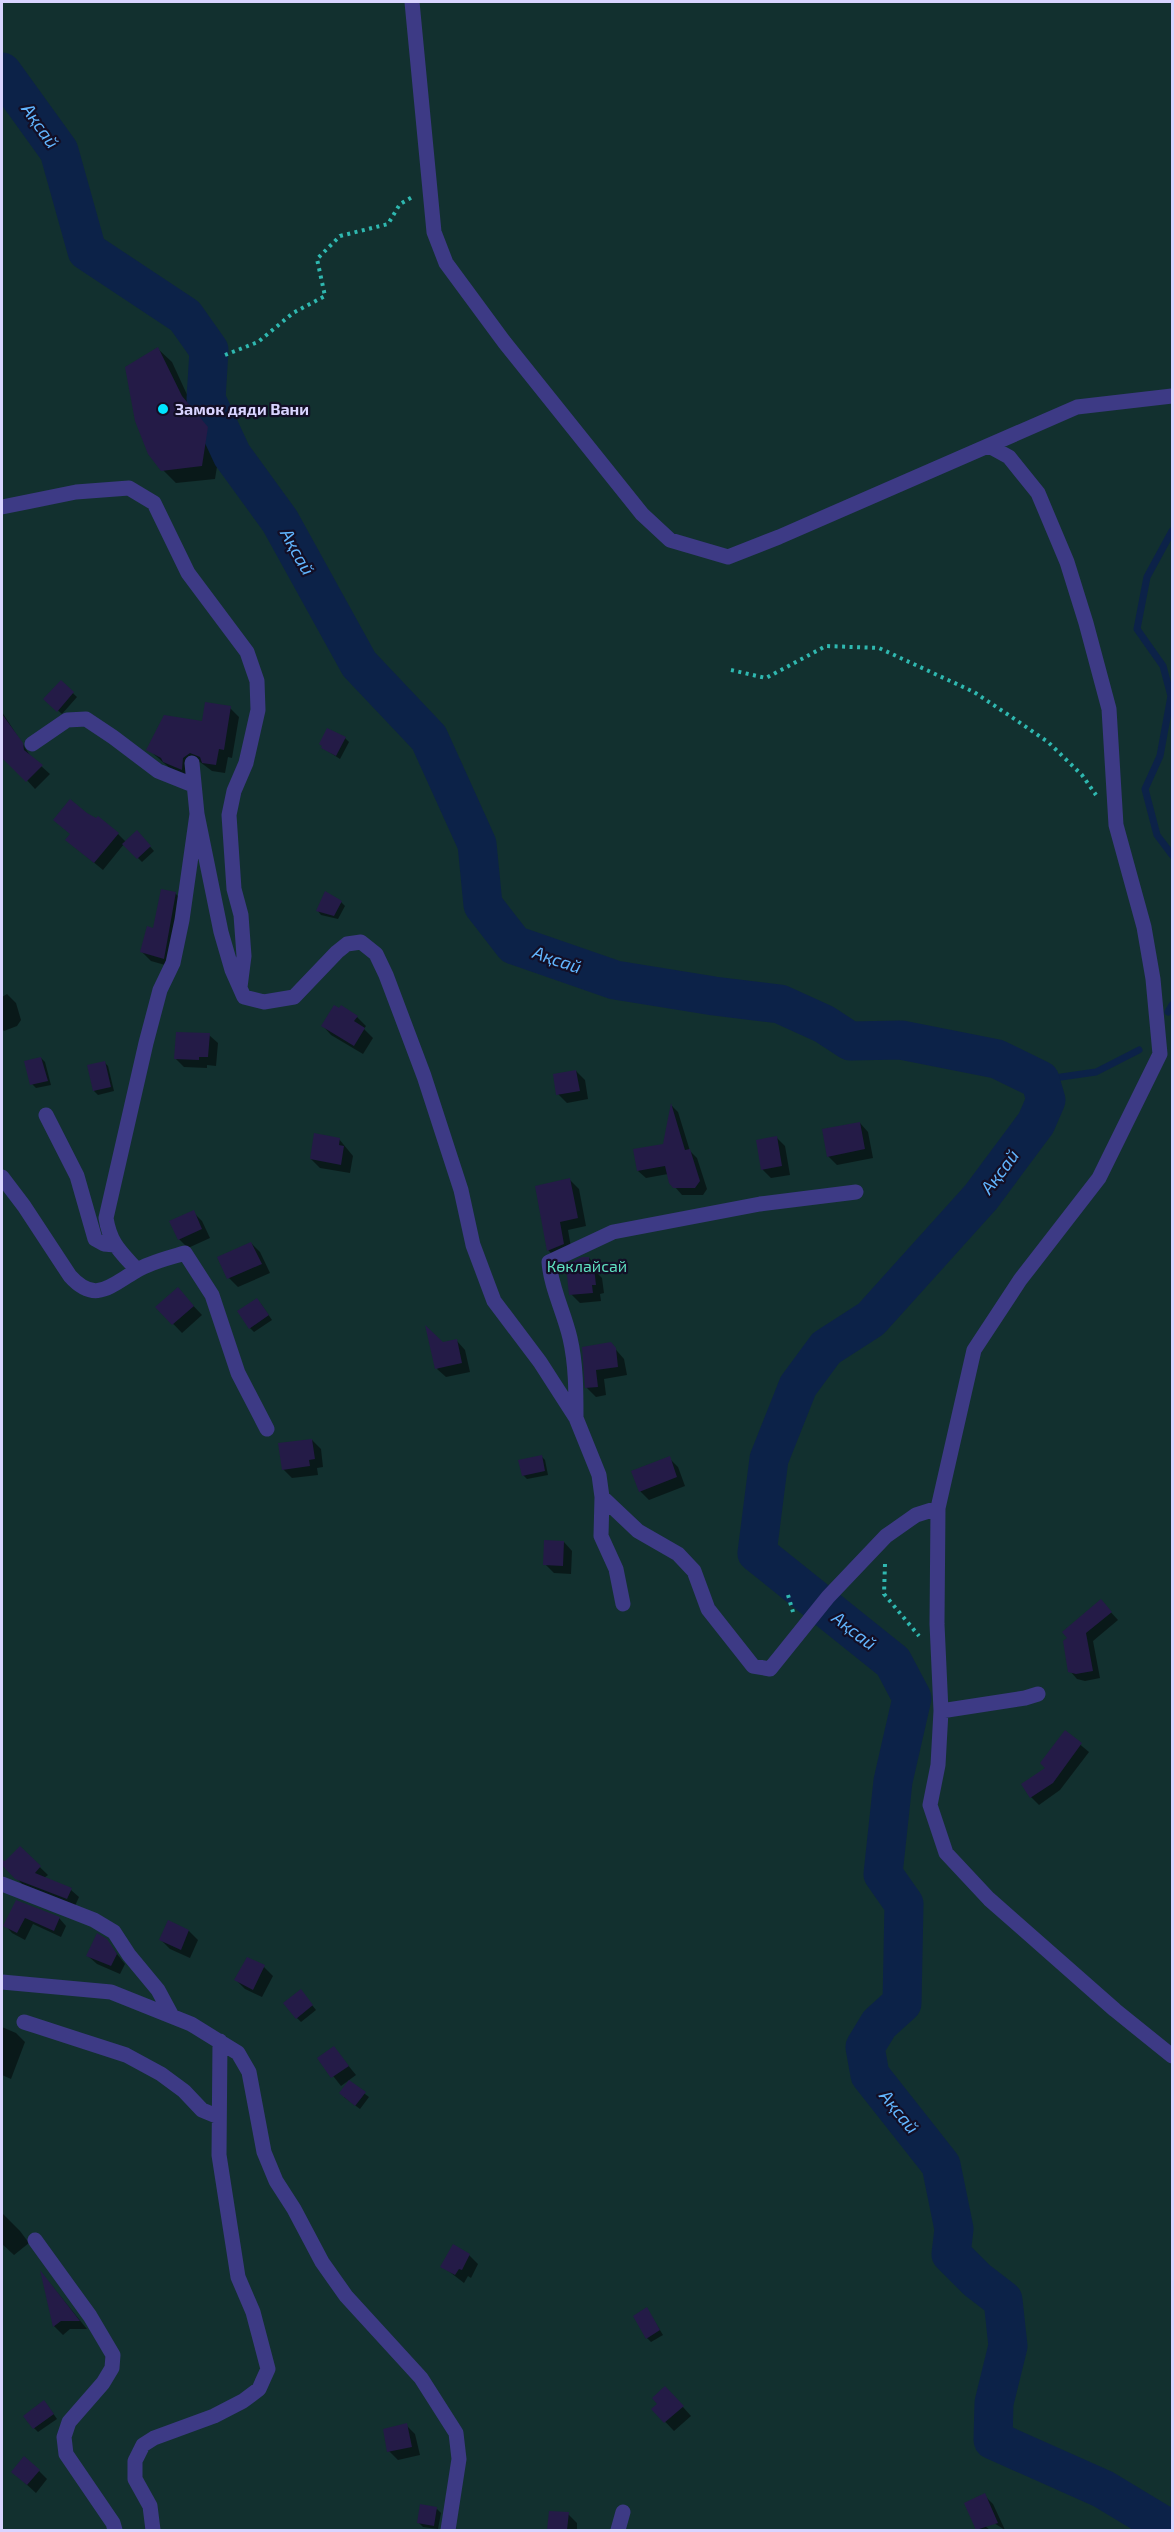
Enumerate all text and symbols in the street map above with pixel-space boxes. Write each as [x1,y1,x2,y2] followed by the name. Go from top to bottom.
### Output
[17,98,64,152] water label: Ақсай
[175,399,309,418] place label: Замок дяди Вани
[156,402,170,416] marker: Замок дяди Вани
[276,523,320,579] water label: Ақсай
[529,940,585,978] water label: Ақсай
[975,1145,1023,1199] water label: Ақсай
[547,1256,627,1275] park label: Көклайсай
[827,1606,881,1654] water label: Ақсай
[875,2084,924,2138] water label: Ақсай

